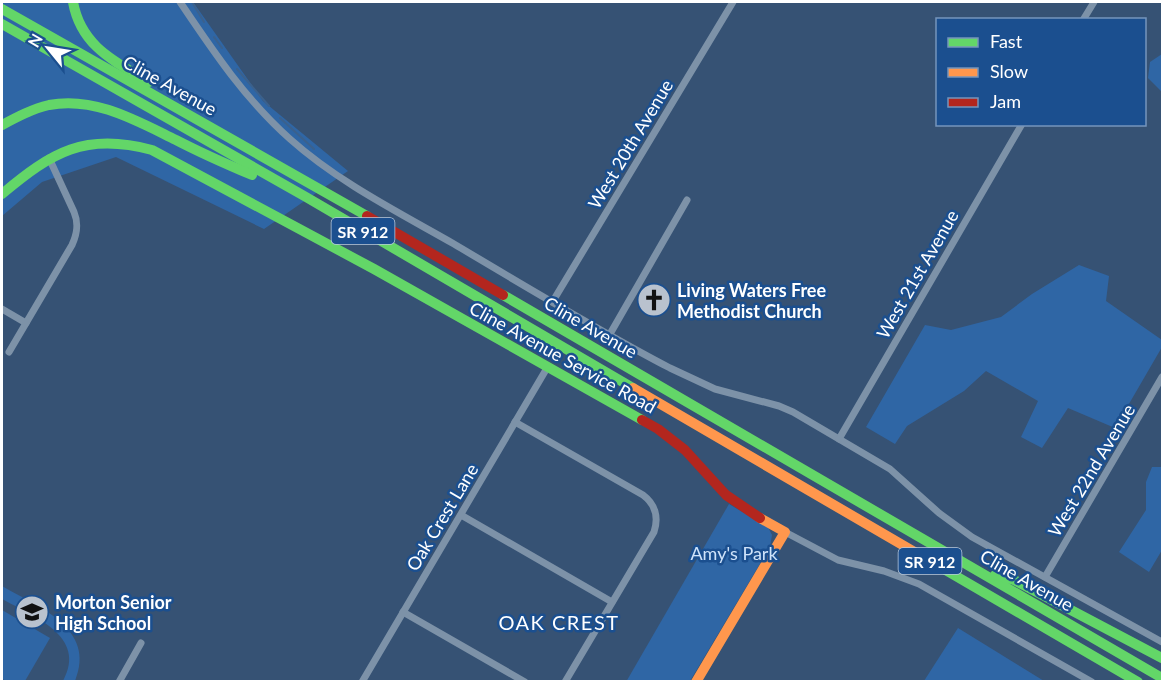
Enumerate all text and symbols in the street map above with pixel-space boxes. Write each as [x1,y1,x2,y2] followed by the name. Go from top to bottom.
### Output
[18,18,78,78] north arrow
[936,18,1146,126] legend
[23,30,46,50] text: N
[990,30,1023,52] text: Fast
[119,50,221,120] street label: Cline Avenue
[990,60,1028,82] text: Slow
[583,75,677,213] street label: West 20th Avenue
[990,90,1021,112] text: Jam
[871,206,963,342] street label: West 21st Avenue
[332,218,394,244] road number: SR 912
[677,279,826,322] place label: Living Waters Free Methodist Church
[636,282,672,318] church icon: Living Waters Free Methodist Church
[541,292,641,362] street label: Cline Avenue
[466,296,660,418] street label: Cline Avenue Service Road
[1043,400,1139,540] street label: West 22nd Avenue
[401,459,483,575] street label: Oak Crest Lane
[690,542,778,564] park label: Amy's Park
[977,545,1077,615] street label: Cline Avenue
[898,548,962,574] road number: SR 912
[55,591,172,634] place label: Morton Senior High School
[14,594,50,630] school or university icon: Morton Senior High School
[498,610,620,634] district label: OAK CREST

